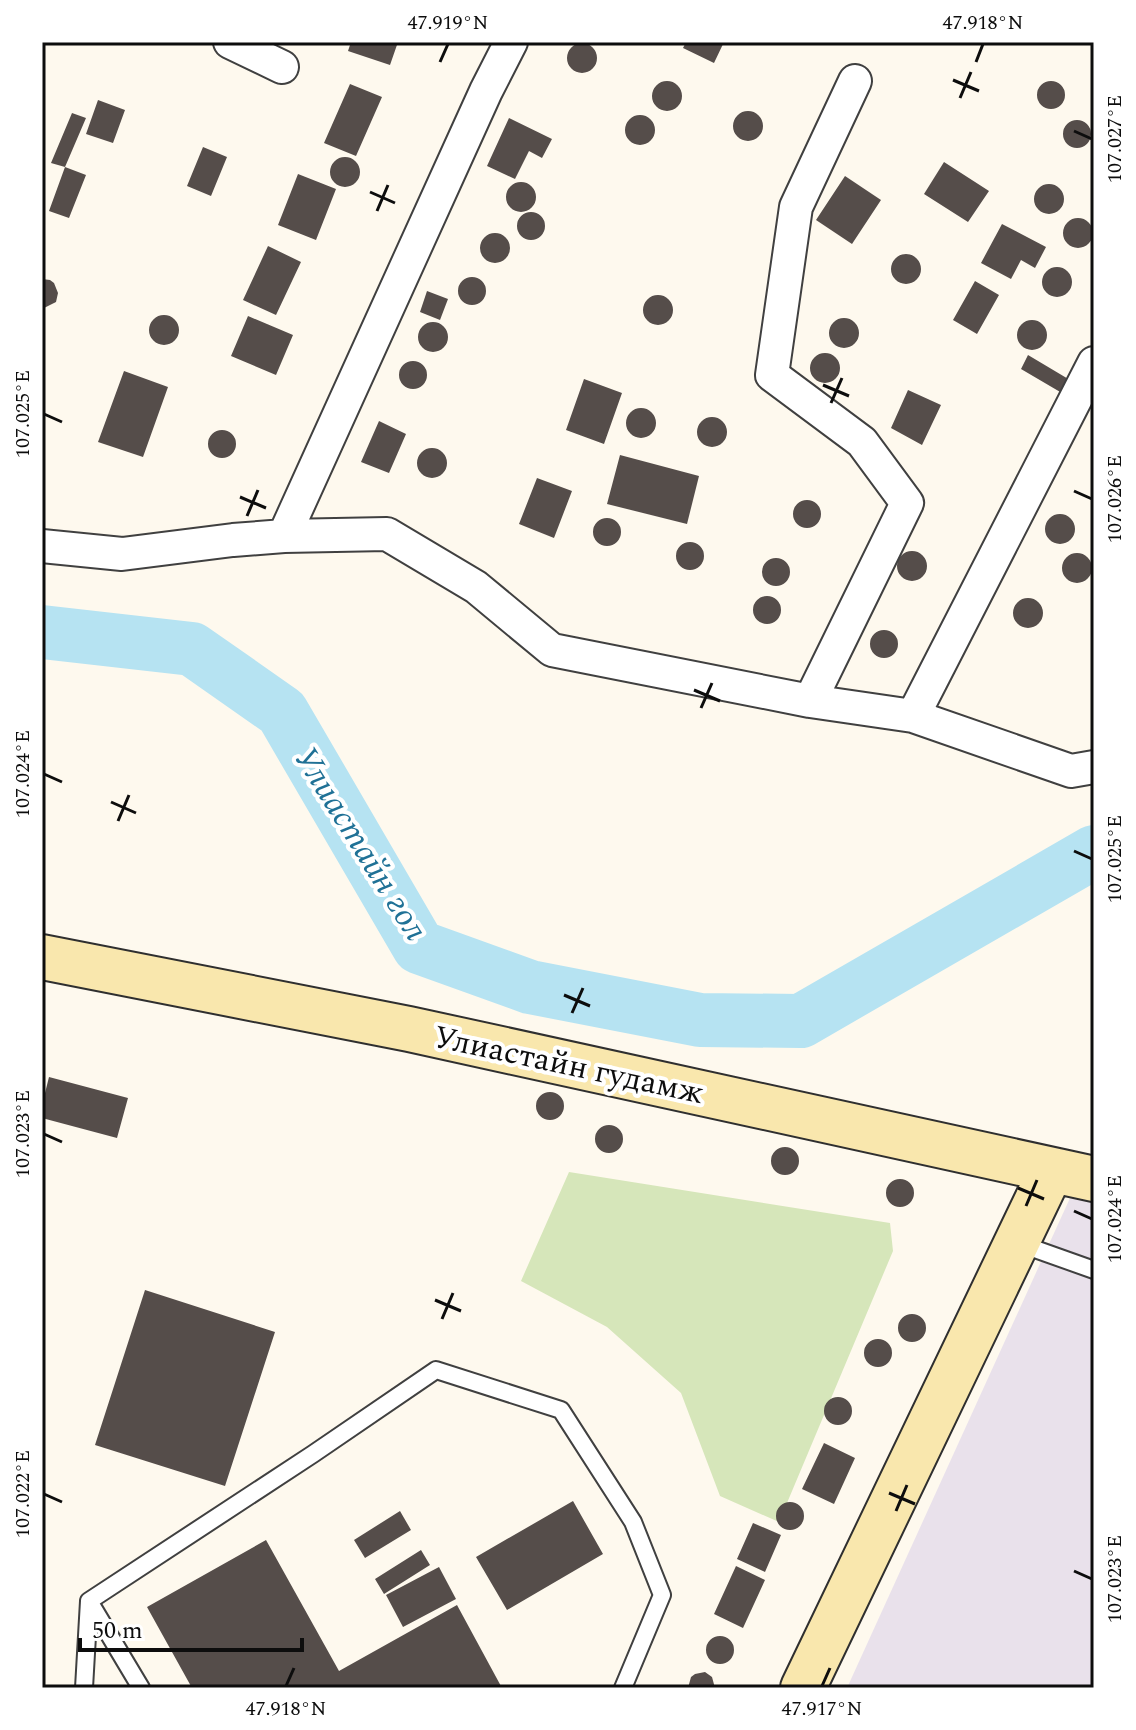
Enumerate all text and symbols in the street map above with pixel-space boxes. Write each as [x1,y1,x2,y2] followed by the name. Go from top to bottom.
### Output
[408,8,488,38] text: 47.919°N
[943,8,1023,38] text: 47.918°N
[1100,95,1130,183] text: 107.027°E
[8,370,38,458] text: 107.025°E
[1100,455,1130,543] text: 107.026°E
[8,730,38,818] text: 107.024°E
[280,737,441,952] water label: Улиастайн гол
[1100,815,1130,903] text: 107.025°E
[429,1013,708,1118] street label: Улиастайн гудамж
[8,1090,38,1178] text: 107.023°E
[1100,1175,1130,1263] text: 107.024°E
[8,1450,38,1538] text: 107.022°E
[1100,1535,1130,1623] text: 107.023°E
[80,1602,302,1652] scale bar
[92,1613,143,1649] text: 50 m
[246,1694,326,1724] text: 47.918°N
[782,1694,862,1724] text: 47.917°N

